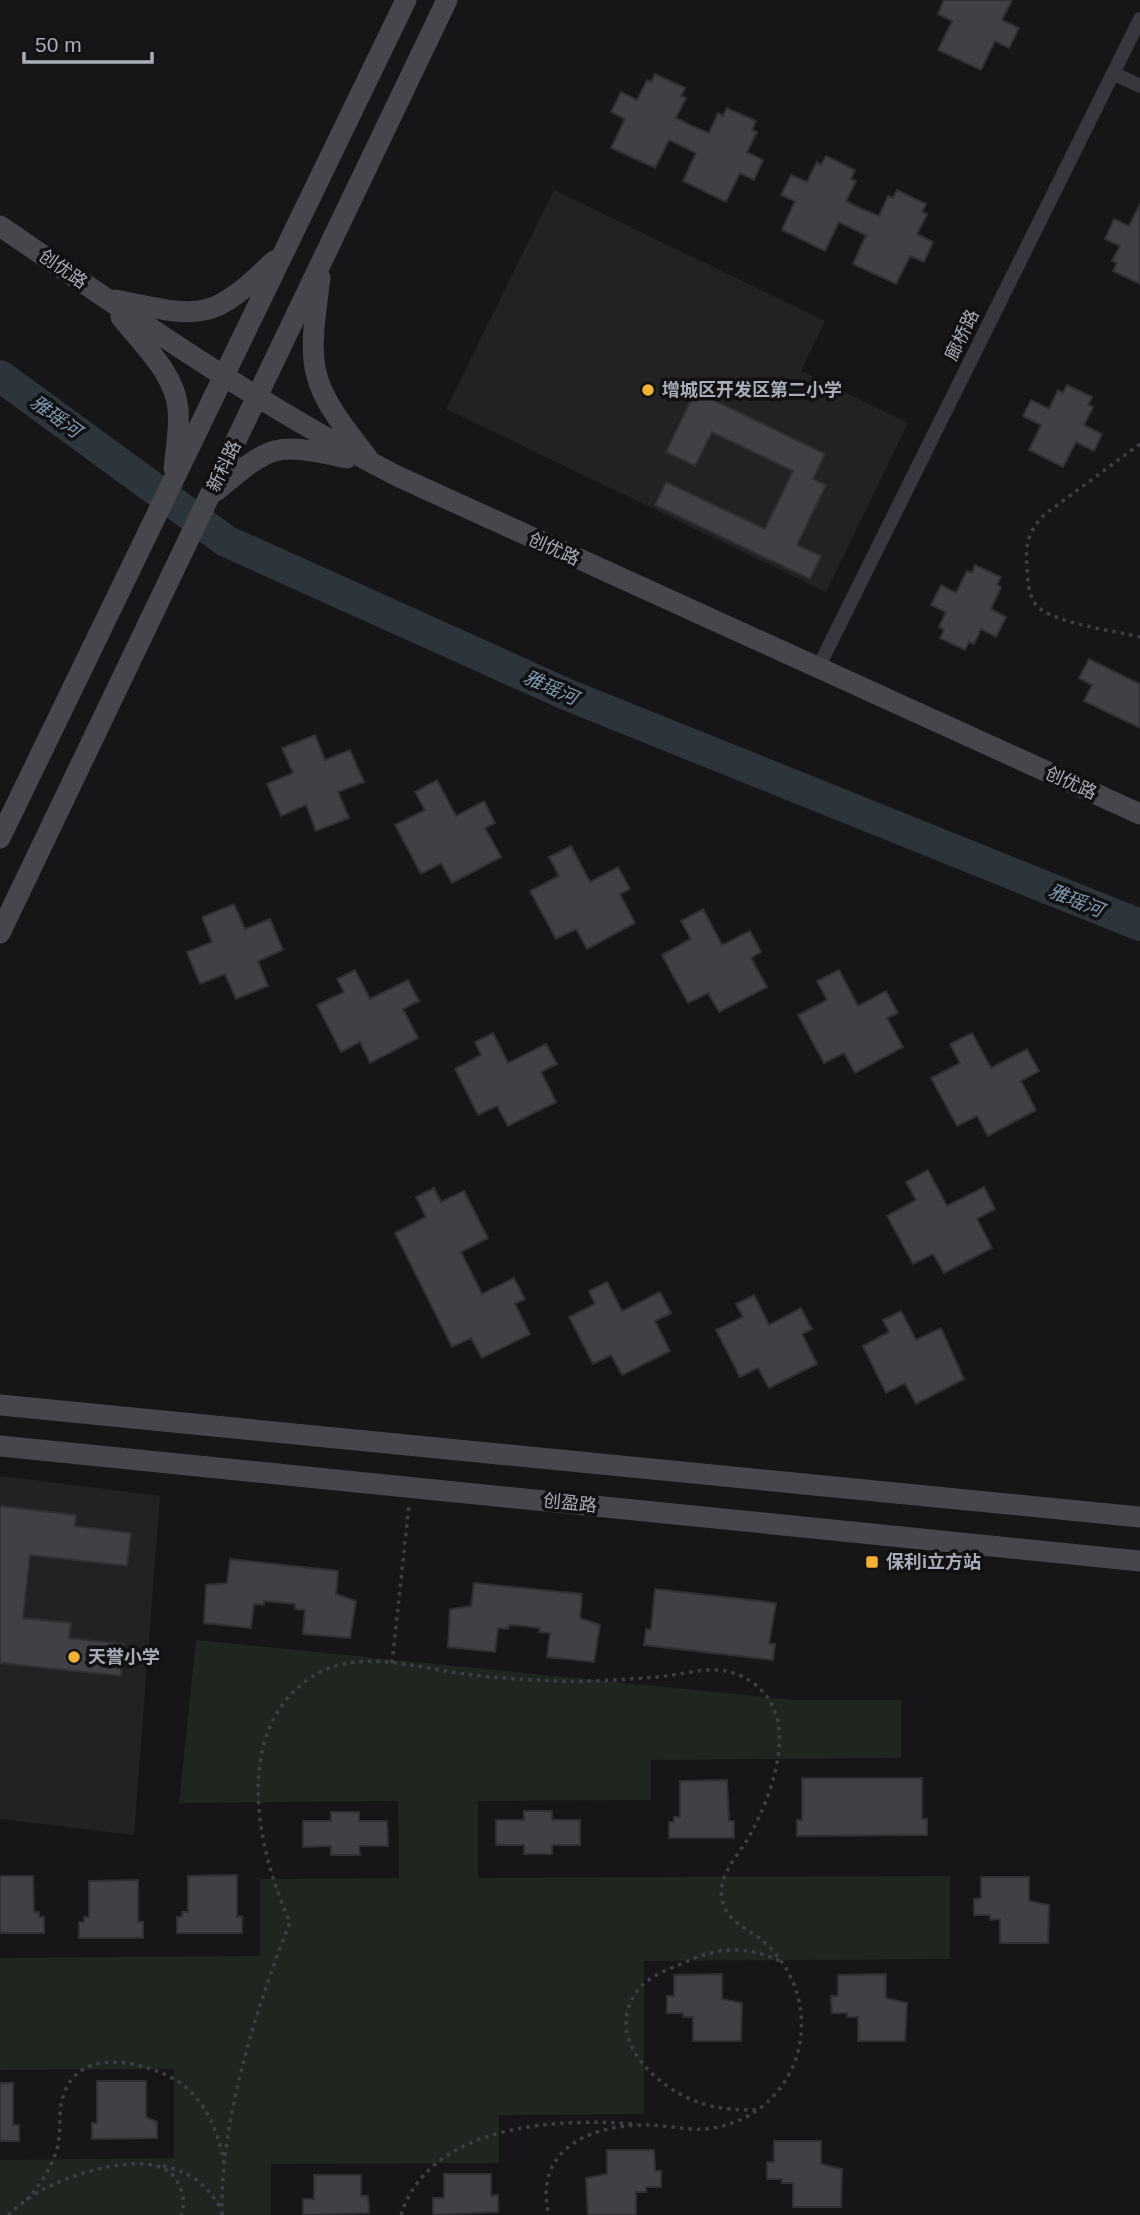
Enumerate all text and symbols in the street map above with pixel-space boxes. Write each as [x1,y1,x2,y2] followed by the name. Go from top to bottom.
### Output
[24,21,152,65] scale bar
[35,33,82,56] text: 50 m
[35,245,91,293] street label: 创优路
[941,306,983,364] street label: 廊桥路
[662,380,842,400] place label: 增城区开发区第二小学
[640,382,656,398] marker: 增城区开发区第二小学
[26,391,88,444] water label: 雅瑶河
[203,437,245,495] street label: 新科路
[525,529,583,569] street label: 创优路
[520,666,585,710] water label: 雅瑶河
[1042,763,1100,803] street label: 创优路
[1045,880,1110,922] water label: 雅瑶河
[542,1490,598,1516] street label: 创盈路
[886,1552,981,1572] place label: 保利i立方站
[864,1554,880,1570] marker: 保利i立方站
[88,1647,160,1667] place label: 天誉小学
[66,1649,82,1665] marker: 天誉小学

